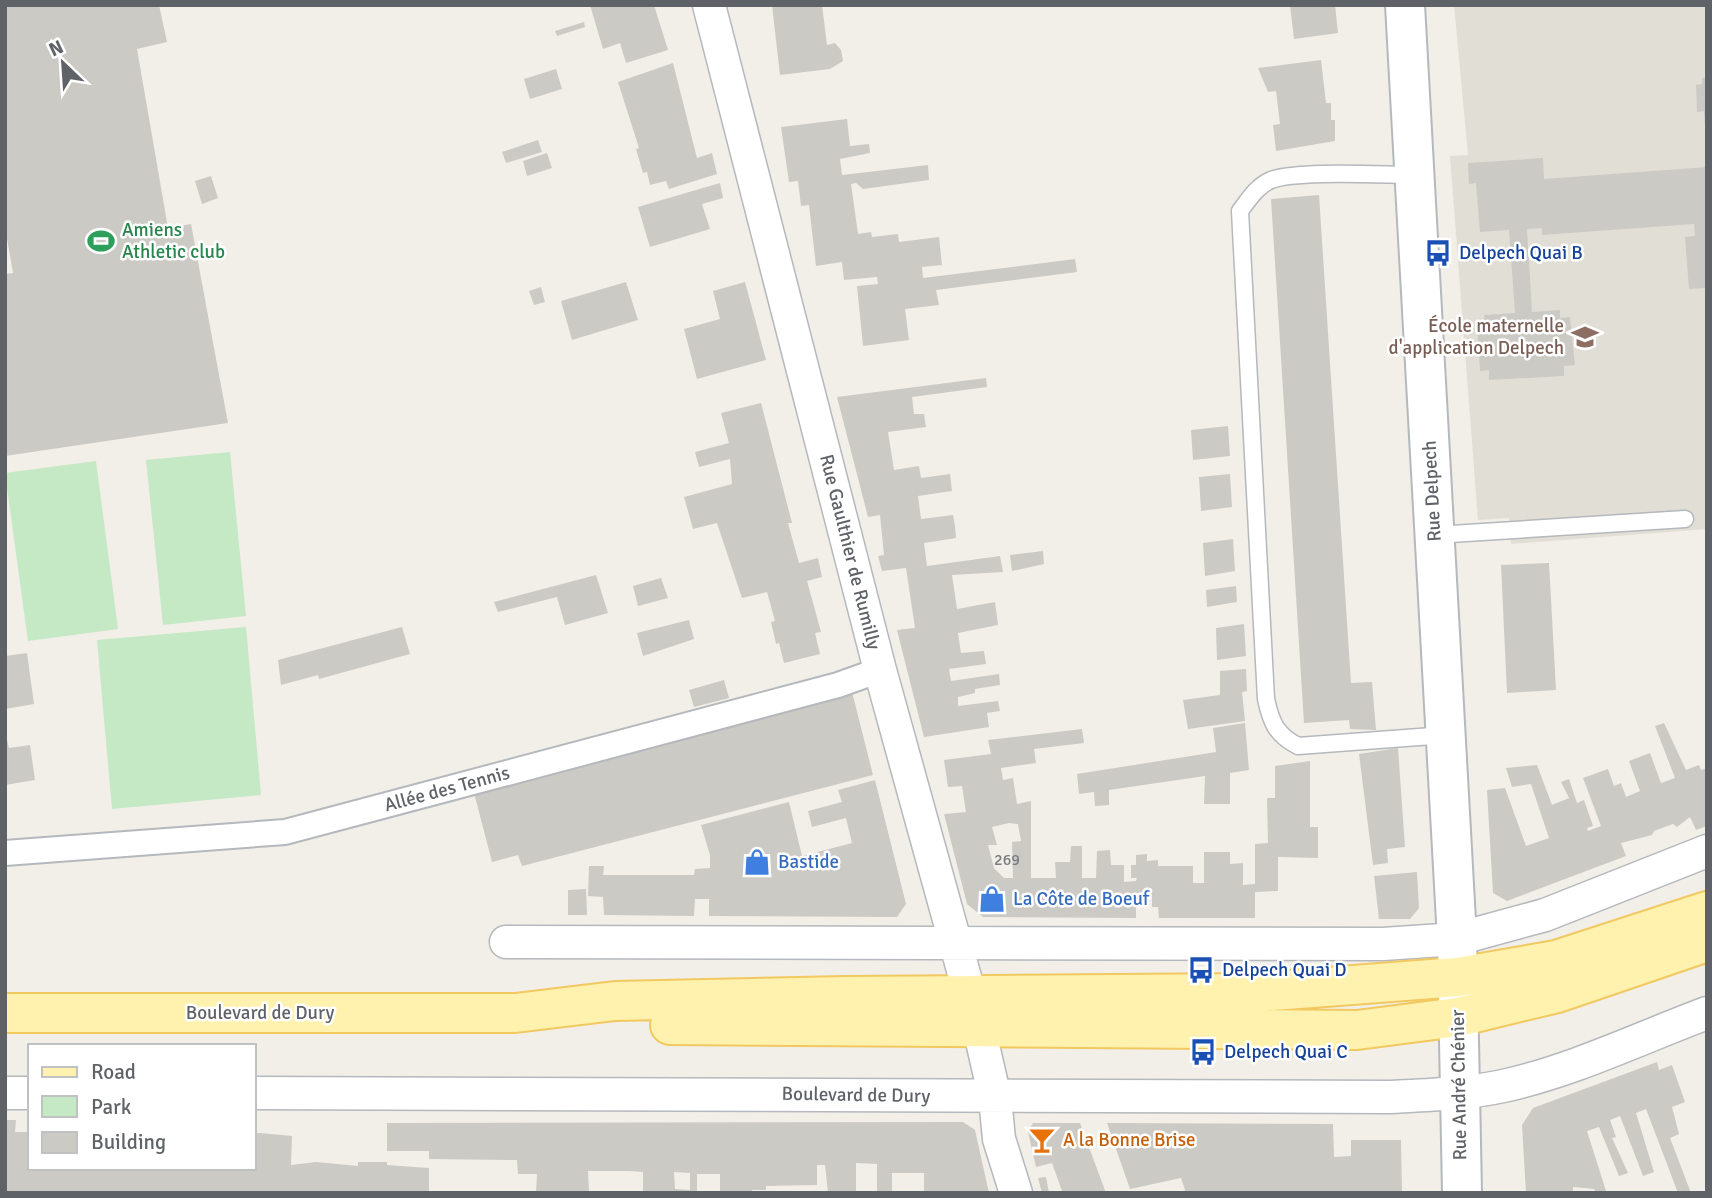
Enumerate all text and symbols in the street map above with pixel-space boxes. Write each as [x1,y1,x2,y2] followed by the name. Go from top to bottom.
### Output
[28,28,98,98] north arrow
[45,35,67,62] text: N
[122,218,225,264] place label: Amiens Athletic club
[86,226,116,256] sports icon: Amiens Athletic club
[1423,238,1453,268] bus stop icon: Delpech Quai B
[1459,241,1583,265] place label: Delpech Quai B
[1389,314,1564,360] place label: École maternelle d'application Delpech
[1570,322,1600,352] school or university icon: École maternelle d'application Delpech
[1417,440,1447,542] street label: Rue Delpech
[814,452,886,652] street label: Rue Gaulthier de Rumilly
[382,761,512,817] street label: Allée des Tennis
[742,847,772,877] shop icon: Bastide
[778,850,839,874] place label: Bastide
[994,850,1020,870] house number: 269
[977,884,1007,914] shop icon: La Côte de Boeuf
[1013,887,1151,911] place label: La Côte de Boeuf
[1186,955,1216,985] bus stop icon: Delpech Quai D
[1222,958,1347,982] place label: Delpech Quai D
[186,1001,334,1025] street label: Boulevard de Dury
[1446,1009,1472,1161] street label: Rue André Chénier
[1188,1037,1218,1067] bus stop icon: Delpech Quai C
[1224,1040,1348,1064] place label: Delpech Quai C
[28,1044,256,1170] legend
[91,1059,136,1085] text: Road
[782,1082,931,1108] street label: Boulevard de Dury
[91,1094,132,1120] text: Park
[1027,1125,1057,1155] bar icon: A la Bonne Brise
[1063,1128,1196,1152] place label: A la Bonne Brise
[91,1129,166,1155] text: Building

